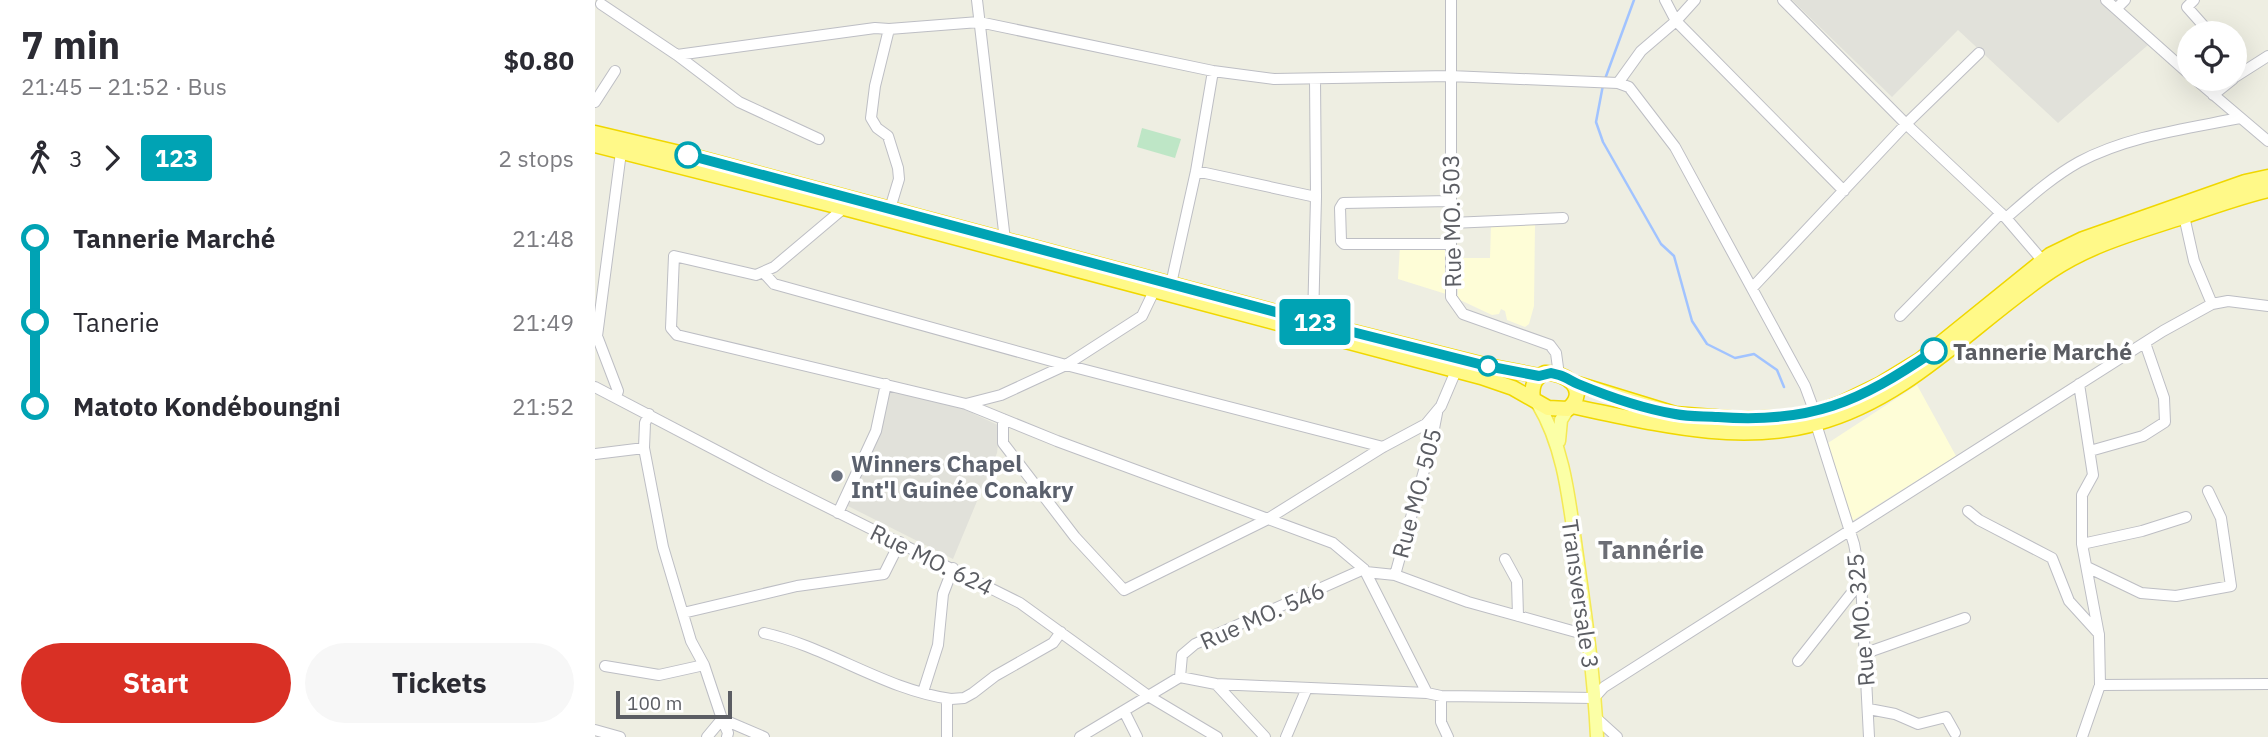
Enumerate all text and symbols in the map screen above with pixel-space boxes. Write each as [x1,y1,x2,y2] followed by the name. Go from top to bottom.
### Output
[21,20,120,69] text: 7 min
[2177,21,2247,91] map controls
[2177,21,2247,91] button: locate
[504,43,574,77] text: $0.80
[21,71,227,101] text: 21:45 – 21:52 · Bus
[21,139,59,177] icon: walk
[93,139,131,177] icon: forward
[155,142,198,174] text: 123
[675,142,701,168] unlabelled marker
[69,143,83,173] text: 3
[498,143,574,173] text: 2 stops
[1435,154,1467,288] street label: Rue MO. 503
[73,221,275,255] text: Tannerie Marché
[512,223,574,253] text: 21:48
[1275,299,1355,345] line badge: 123
[73,305,159,339] text: Tanerie
[1293,306,1337,338] text: 123
[512,307,574,337] text: 21:49
[1953,336,2132,366] place label: Tannerie Marché
[1921,338,1947,364] marker: Tannerie Marché
[1478,356,1498,376] unlabelled marker
[73,389,341,423] text: Matoto Kondéboungni
[512,391,574,421] text: 21:52
[1384,425,1448,561] street label: Rue MO. 505
[851,448,1074,504] place label: Winners Chapel Int'l Guinée Conakry
[829,468,845,484] marker: Winners Chapel Int'l Guinée Conakry
[866,516,998,602] street label: Rue MO. 624
[1556,517,1606,671] street label: Transversale 3
[1598,532,1704,566] district label: Tannérie
[1839,552,1881,688] street label: Rue MO. 325
[1195,574,1329,656] street label: Rue MO. 546
[21,643,291,723] button: Start
[305,643,574,723] button: Tickets
[616,688,731,720] scale bar
[627,691,682,715] text: 100 m

